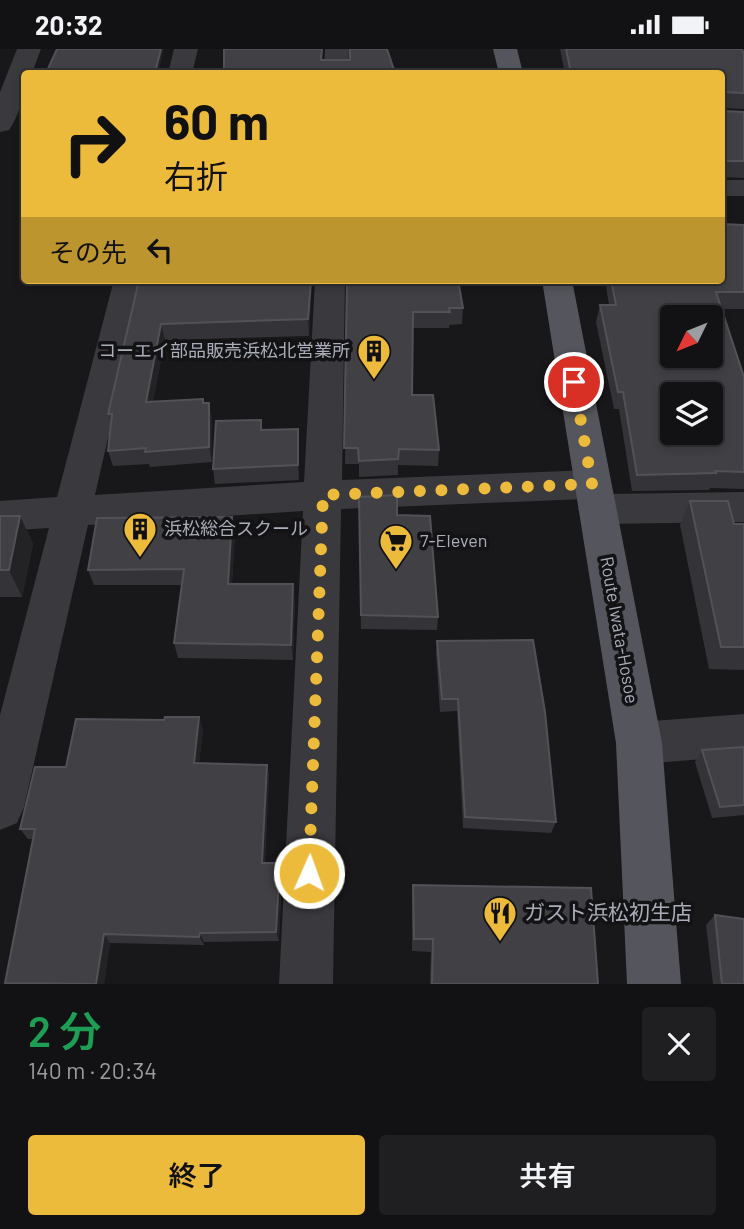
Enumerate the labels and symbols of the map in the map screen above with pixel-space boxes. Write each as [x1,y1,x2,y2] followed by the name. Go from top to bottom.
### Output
[660,305,723,367] north arrow
[355,332,393,381] building icon: コーエイ部品販売浜松北営業所
[98,339,350,361] place label: コーエイ部品販売浜松北営業所
[544,352,604,412] pin
[121,510,159,559] building icon: 浜松総合スクール
[164,517,308,539] place label: 浜松総合スクール
[377,522,415,571] supermarket icon: 7-Eleven
[420,529,488,551] place label: 7-Eleven
[596,555,644,705] street label: Route Iwata-Hosoe
[272,836,346,910] position arrow
[481,894,519,943] restaurant icon: ガスト浜松初生店
[524,899,692,924] place label: ガスト浜松初生店

